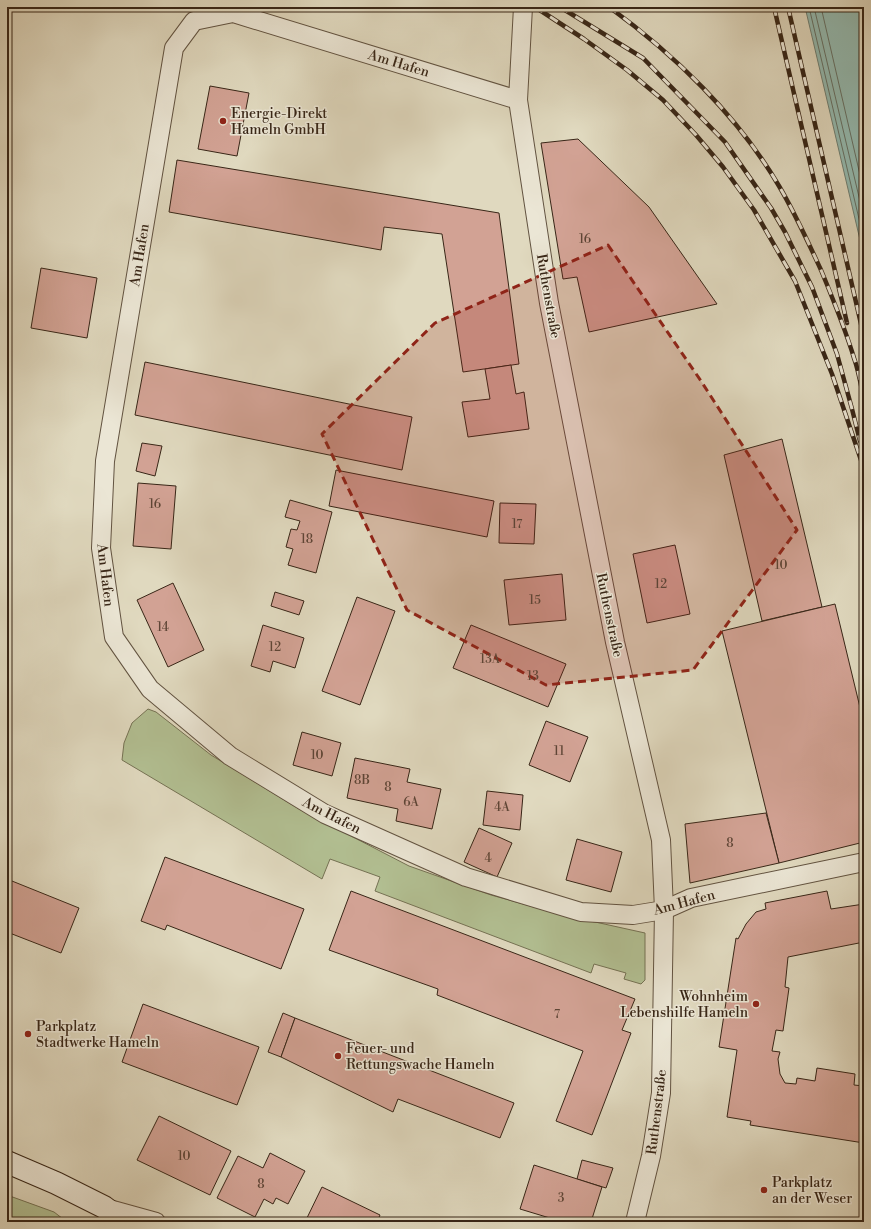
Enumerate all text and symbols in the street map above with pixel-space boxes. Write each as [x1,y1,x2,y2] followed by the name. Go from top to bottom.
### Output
[365,46,432,82] street label: Am Hafen
[231,105,327,139] place label: Energie-Direkt Hameln GmbH
[218,116,228,126] marker: Energie-Direkt Hameln GmbH
[126,222,154,289] street label: Am Hafen
[579,232,591,247] house number: 16
[532,252,564,340] street label: Ruthenstraße
[149,497,161,512] house number: 16
[512,517,522,532] house number: 17
[301,532,313,547] house number: 18
[92,542,118,608] street label: Am Hafen
[775,558,787,573] house number: 10
[591,571,627,659] street label: Ruthenstraße
[655,577,667,592] house number: 12
[529,593,541,608] house number: 15
[157,620,169,635] house number: 14
[269,640,281,655] house number: 12
[480,652,501,667] house number: 13A
[527,669,539,684] house number: 13
[554,744,565,759] house number: 11
[311,748,323,763] house number: 10
[354,773,370,788] house number: 8B
[384,780,392,795] house number: 8
[298,793,364,839] street label: Am Hafen
[403,795,420,810] house number: 6A
[494,800,510,815] house number: 4A
[726,836,734,851] house number: 8
[484,851,492,866] house number: 4
[650,886,718,920] street label: Am Hafen
[620,988,749,1022] place label: Wohnheim Lebenshilfe Hameln
[751,999,761,1009] marker: Wohnheim Lebenshilfe Hameln
[554,1007,560,1022] house number: 7
[36,1018,160,1052] place label: Parkplatz Stadtwerke Hameln
[23,1029,33,1039] marker: Parkplatz Stadtwerke Hameln
[346,1040,495,1074] place label: Feuer- und Rettungswache Hameln
[333,1051,343,1061] marker: Feuer- und Rettungswache Hameln
[643,1068,671,1156] street label: Ruthenstraße
[178,1149,190,1164] house number: 10
[772,1174,852,1208] place label: Parkplatz an der Weser
[257,1177,265,1192] house number: 8
[759,1185,769,1195] marker: Parkplatz an der Weser
[558,1191,565,1206] house number: 3

